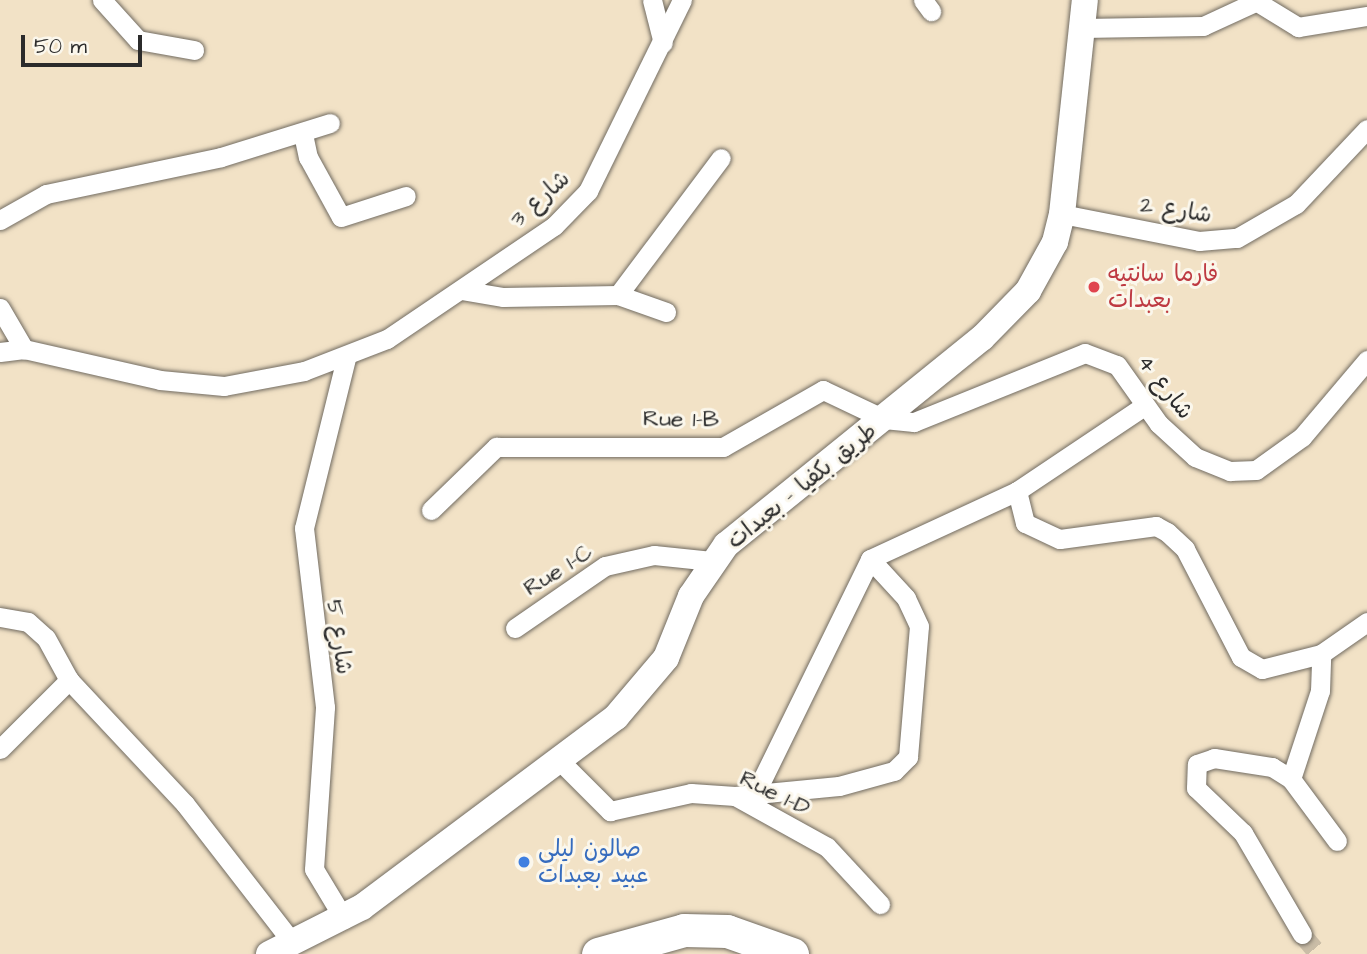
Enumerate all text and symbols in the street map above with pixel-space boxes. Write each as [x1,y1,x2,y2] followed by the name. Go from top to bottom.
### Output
[24,21,145,65] scale bar
[34,32,87,61] text: 50 m
[505,165,575,233] street label: شارع 3
[1138,191,1214,229] street label: شارع 2
[1108,260,1218,314] place label: فارما سانتيه بعبدات
[1086,279,1102,295] marker: فارما سانتيه بعبدات
[1131,349,1199,425] street label: شارع 4
[643,405,719,433] street label: Rue 1-B
[722,417,882,555] street label: طريق بكفيا - بعبدات
[518,538,598,602] street label: Rue 1-C
[320,598,358,676] street label: شارع 5
[735,764,815,822] street label: Rue 1-D
[538,835,648,889] place label: صالون ليلى عبيد بعبدات
[516,854,532,870] marker: صالون ليلى عبيد بعبدات

